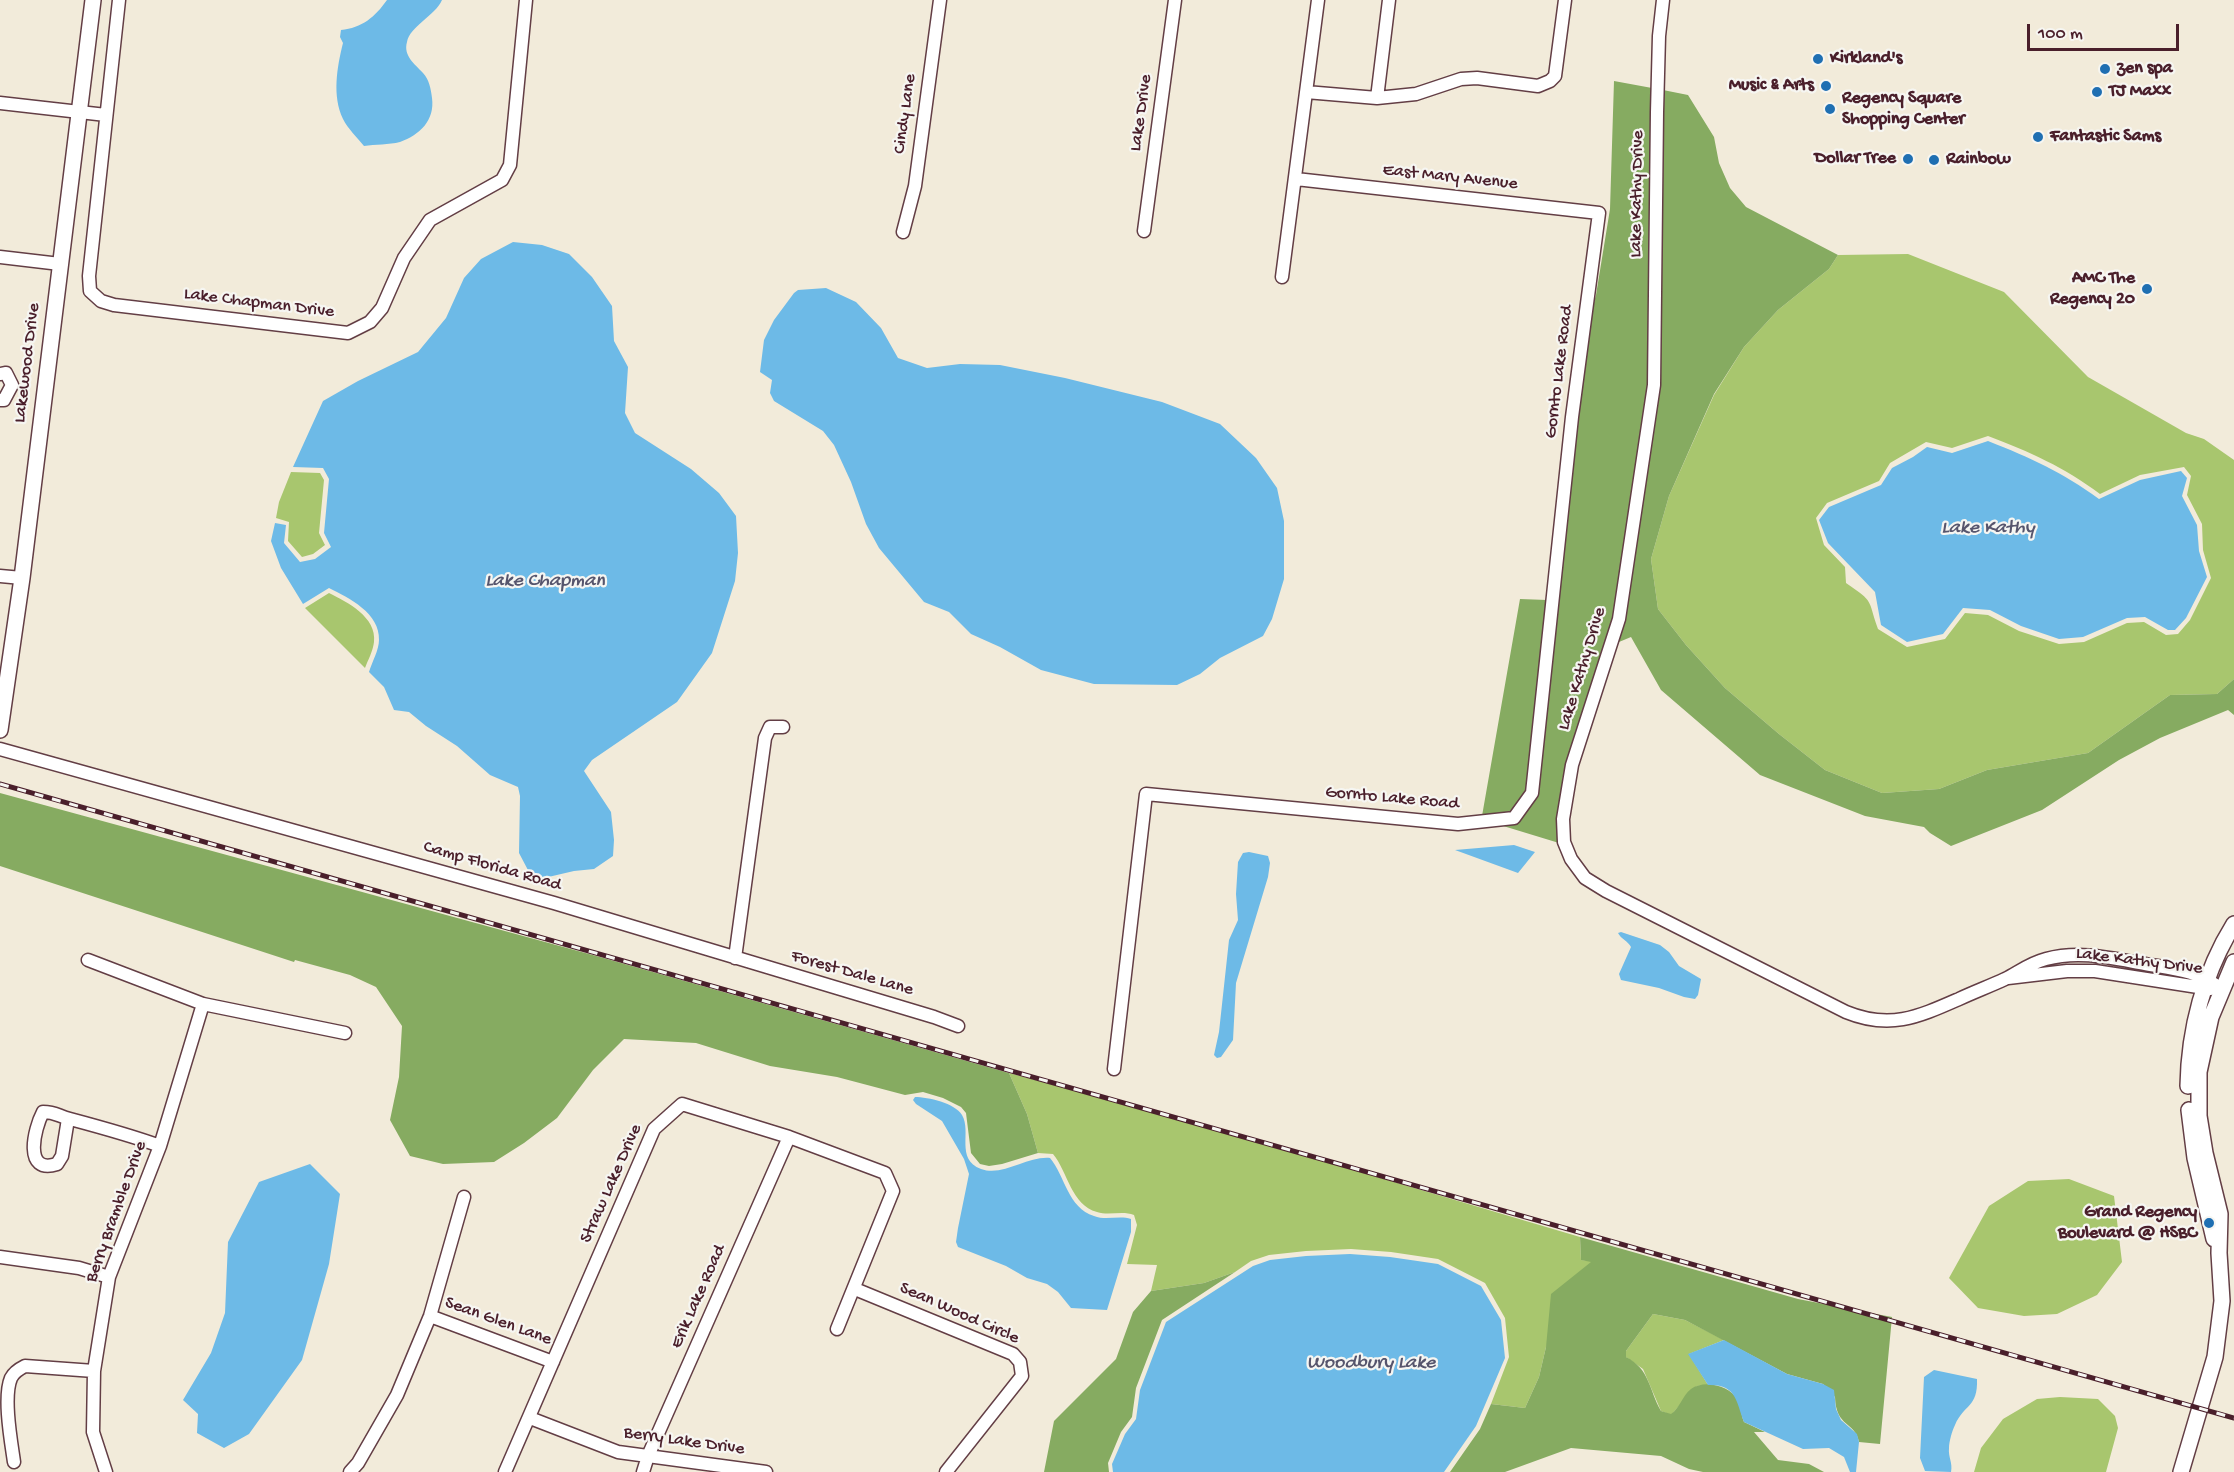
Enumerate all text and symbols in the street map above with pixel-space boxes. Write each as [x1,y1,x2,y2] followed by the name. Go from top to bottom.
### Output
[2030,12,2182,50] scale bar
[2038,24,2083,45] text: 100 m
[1830,48,1902,70] place label: Kirkland's
[1811,52,1825,66] marker: Kirkland's
[2117,58,2173,80] place label: zen spa
[2098,62,2112,76] marker: zen spa
[890,73,922,155] street label: Cindy Lane
[1126,73,1158,153] street label: Lake Drive
[1729,75,1814,97] place label: Music & Arts
[1819,79,1833,93] marker: Music & Arts
[2109,81,2171,103] place label: TJ Maxx
[2090,85,2104,99] marker: TJ Maxx
[1842,88,1965,130] place label: Regency Square Shopping Center
[1823,102,1837,116] marker: Regency Square Shopping Center
[2050,126,2161,148] place label: Fantastic Sams
[1626,130,1650,258] street label: Lake Kathy Drive
[2031,130,2045,144] marker: Fantastic Sams
[1814,148,1896,170] place label: Dollar Tree
[1946,149,2011,171] place label: Rainbow
[1901,152,1915,166] marker: Dollar Tree
[1927,153,1941,167] marker: Rainbow
[1381,160,1519,196] street label: East Mary Avenue
[2050,268,2135,310] place label: AMC The Regency 20
[2140,282,2154,296] marker: AMC The Regency 20
[183,284,335,324] street label: Lake Chapman Drive
[10,302,46,424] street label: Lakewood Drive
[1541,304,1579,440] street label: Gornto Lake Road
[1941,517,2035,541] water label: Lake Kathy
[485,570,605,594] water label: Lake Chapman
[1554,605,1612,733] street label: Lake Kathy Drive
[1324,782,1460,816] street label: Gornto Lake Road
[421,837,563,897] street label: Camp Florida Road
[2074,944,2204,980] street label: Lake Kathy Drive
[788,946,916,1002] street label: Forest Dale Lane
[576,1121,648,1247] street label: Straw Lake Drive
[81,1138,153,1286] street label: Berry Bramble Drive
[2058,1202,2197,1244] place label: Grand Regency Boulevard @ HSBC
[2202,1216,2216,1230] marker: Grand Regency Boulevard @ HSBC
[667,1242,731,1352] street label: Erik Lake Road
[896,1278,1022,1350] street label: Sean Wood Circle
[442,1293,554,1351] street label: Sean Glen Lane
[1307,1352,1435,1376] water label: Woodbury Lake
[622,1423,746,1461] street label: Berry Lake Drive

